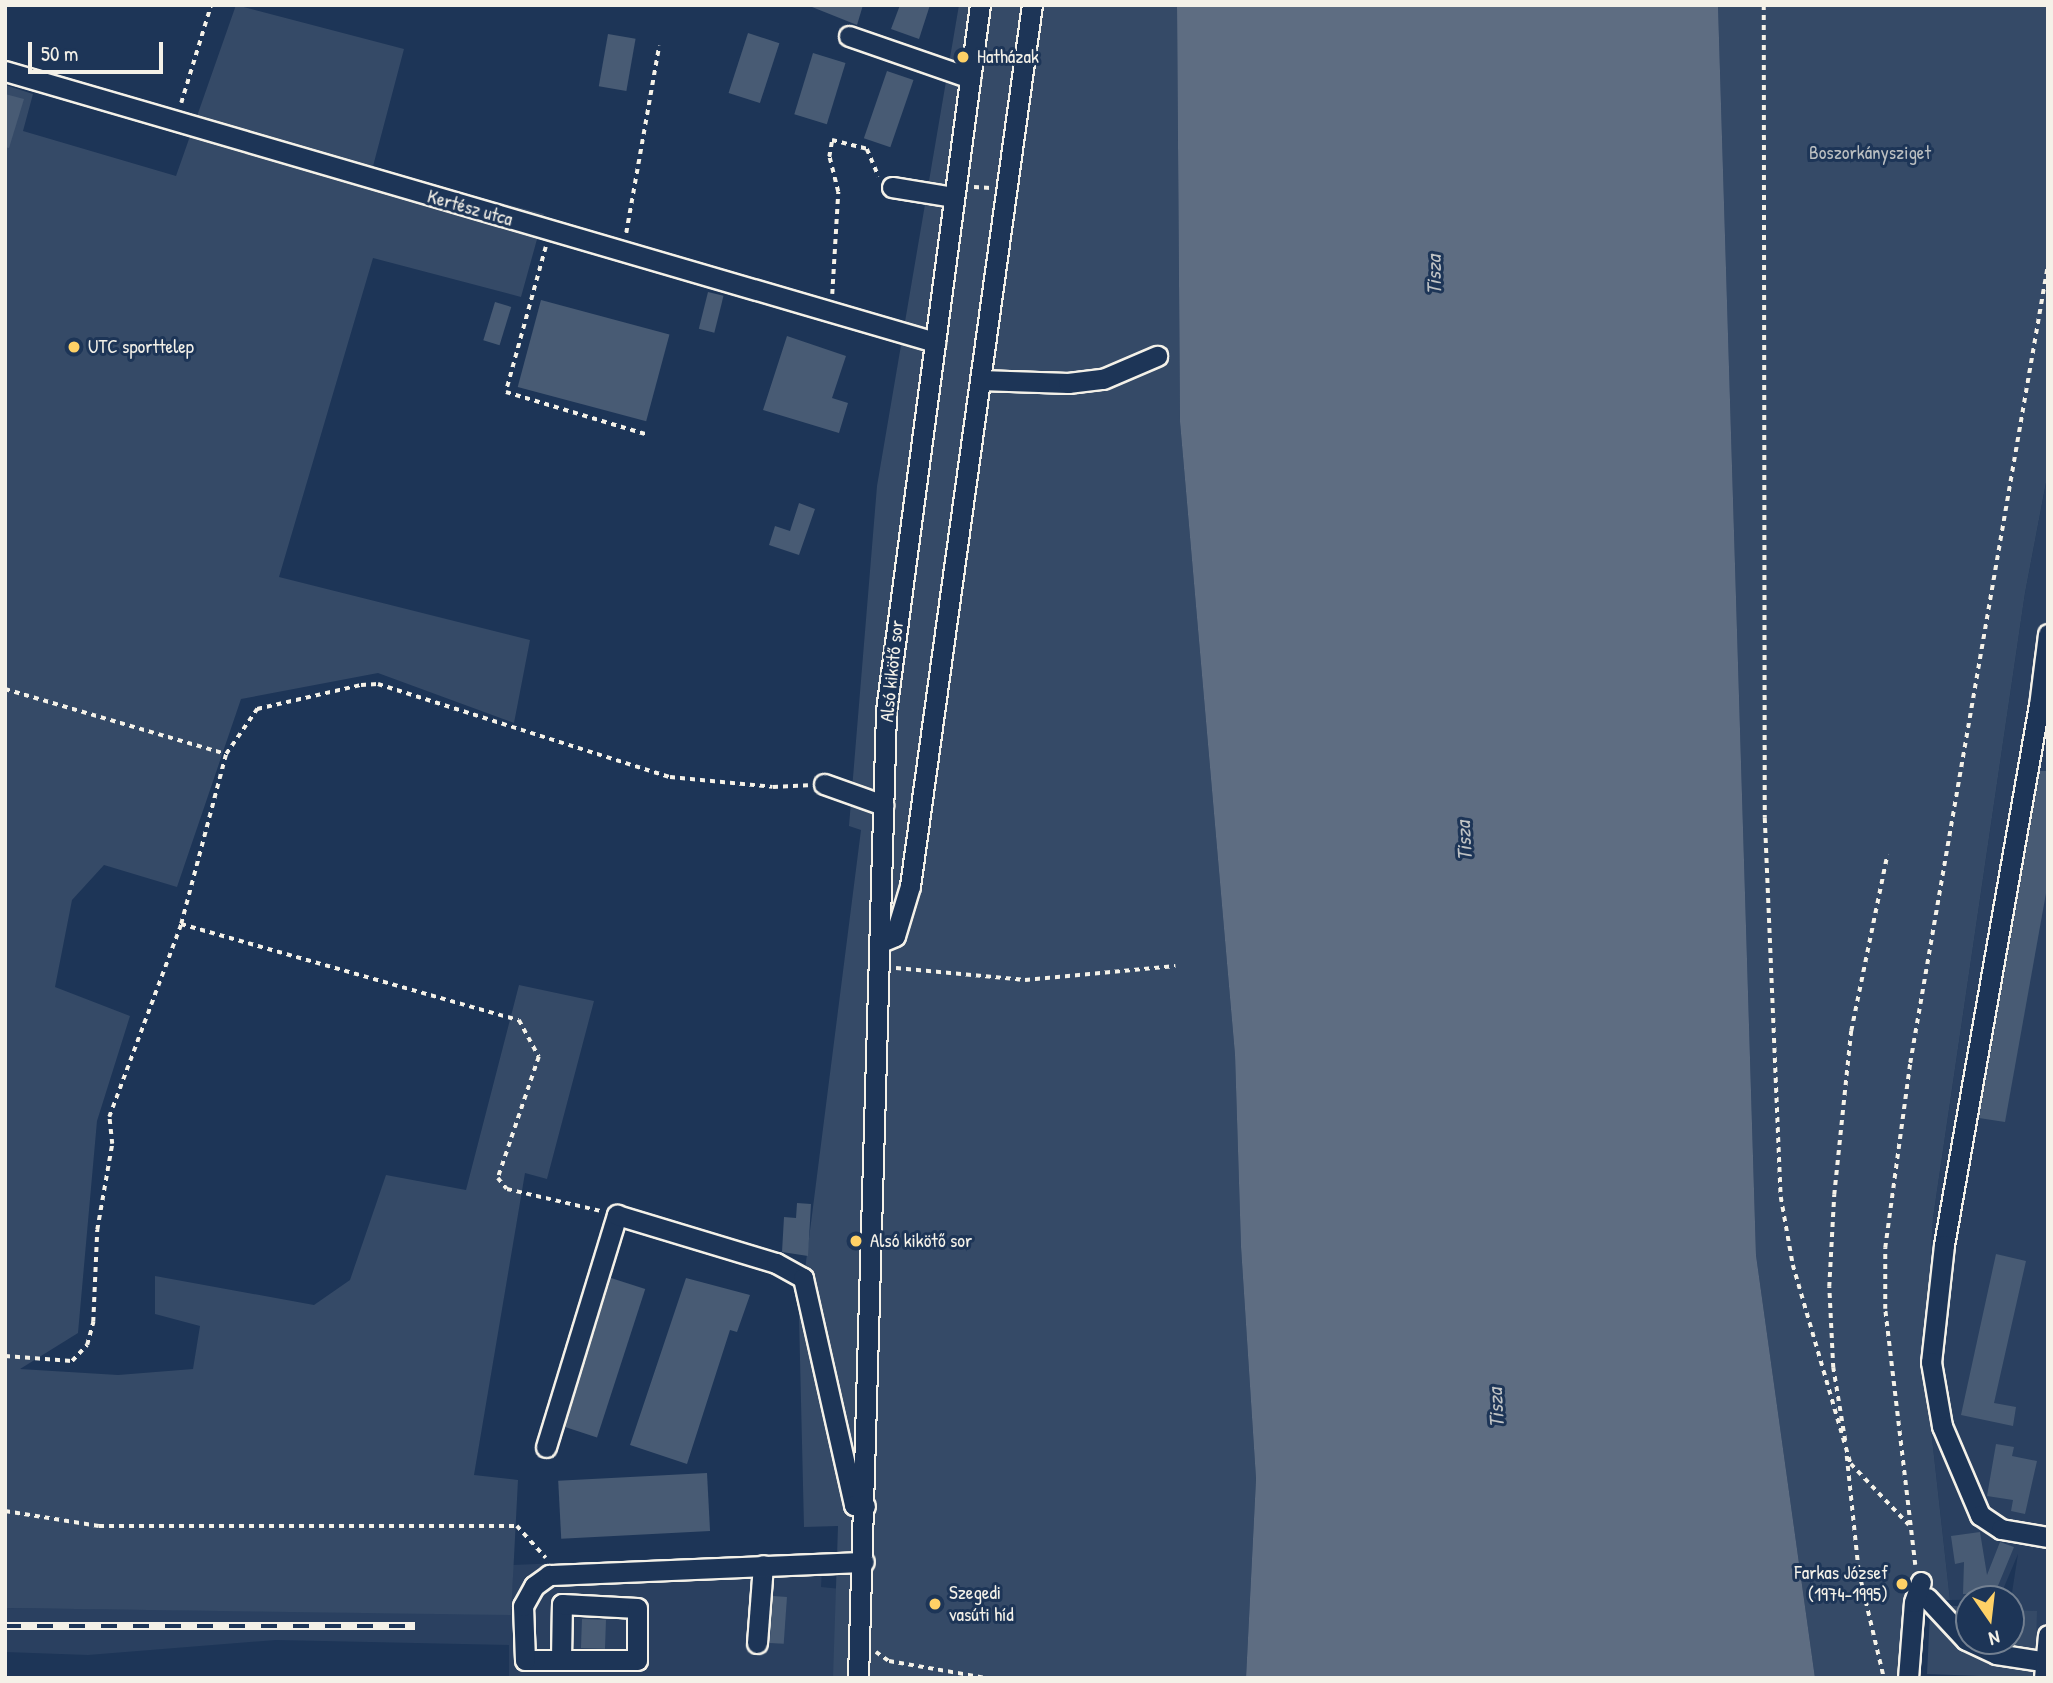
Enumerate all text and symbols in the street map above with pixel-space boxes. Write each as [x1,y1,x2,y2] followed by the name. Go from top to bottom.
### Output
[32,28,166,72] scale bar
[41,39,78,68] text: 50 m
[977,46,1039,68] place label: Hatházak
[955,49,971,65] marker: Hatházak
[1809,142,1931,164] park label: Boszorkánysziget
[425,185,515,231] street label: Kertész utca
[1421,255,1447,295] water label: Tisza
[88,336,194,358] place label: UTC sporttelep
[66,339,82,355] marker: UTC sporttelep
[875,619,909,723] street label: Alsó kikötő sor
[1450,820,1478,862] water label: Tisza
[870,1230,972,1252] place label: Alsó kikötő sor
[848,1233,864,1249] marker: Alsó kikötő sor
[1482,1387,1510,1429] water label: Tisza
[1795,1562,1888,1606] place label: Farkas József (1974-1995)
[1894,1576,1910,1592] marker: Farkas József (1974-1995)
[949,1582,1014,1626] place label: Szegedi vasúti híd
[1955,1585,2025,1655] north arrow
[927,1596,943,1612] marker: Szegedi vasúti híd
[1987,1625,2003,1652] text: N

